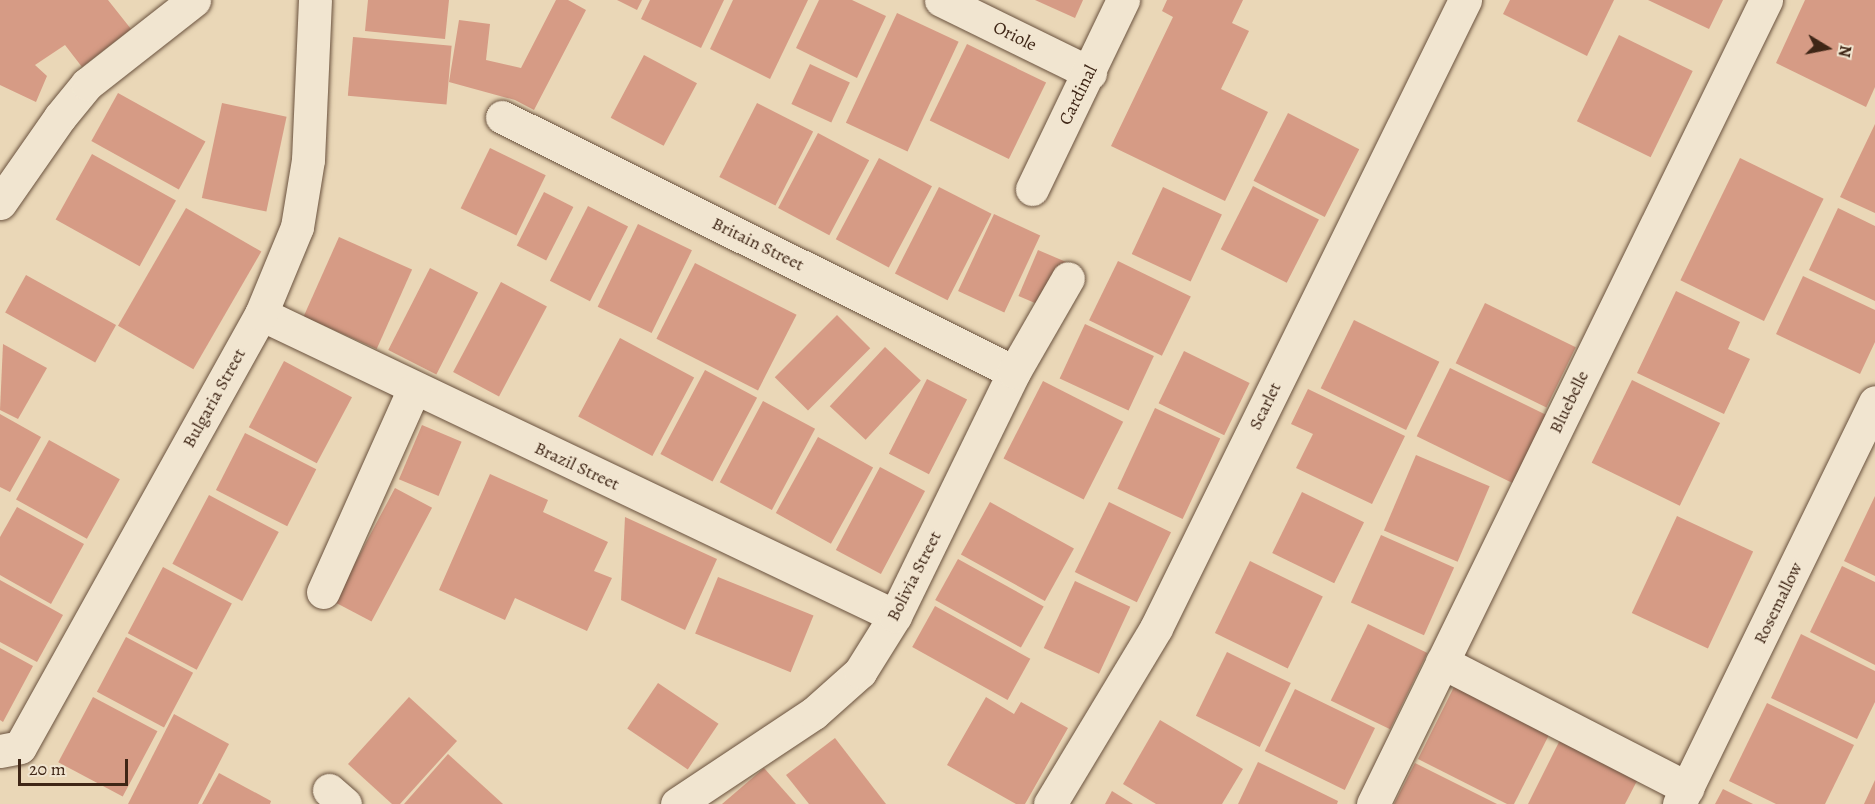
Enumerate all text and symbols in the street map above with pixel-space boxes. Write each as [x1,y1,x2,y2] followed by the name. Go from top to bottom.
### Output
[990,16,1040,56] street label: Oriole
[1797,18,1857,78] north arrow
[1833,43,1857,59] text: N
[1054,62,1102,128] street label: Cardinal
[708,212,808,276] street label: Britain Street
[178,345,250,451] street label: Bulgaria Street
[1545,367,1593,437] street label: Bluebelle
[1244,379,1286,433] street label: Scarlet
[531,437,623,495] street label: Brazil Street
[882,527,946,625] street label: Bolivia Street
[1749,559,1807,647] street label: Rosemallow
[21,747,130,785] scale bar
[29,757,66,781] text: 20 m

